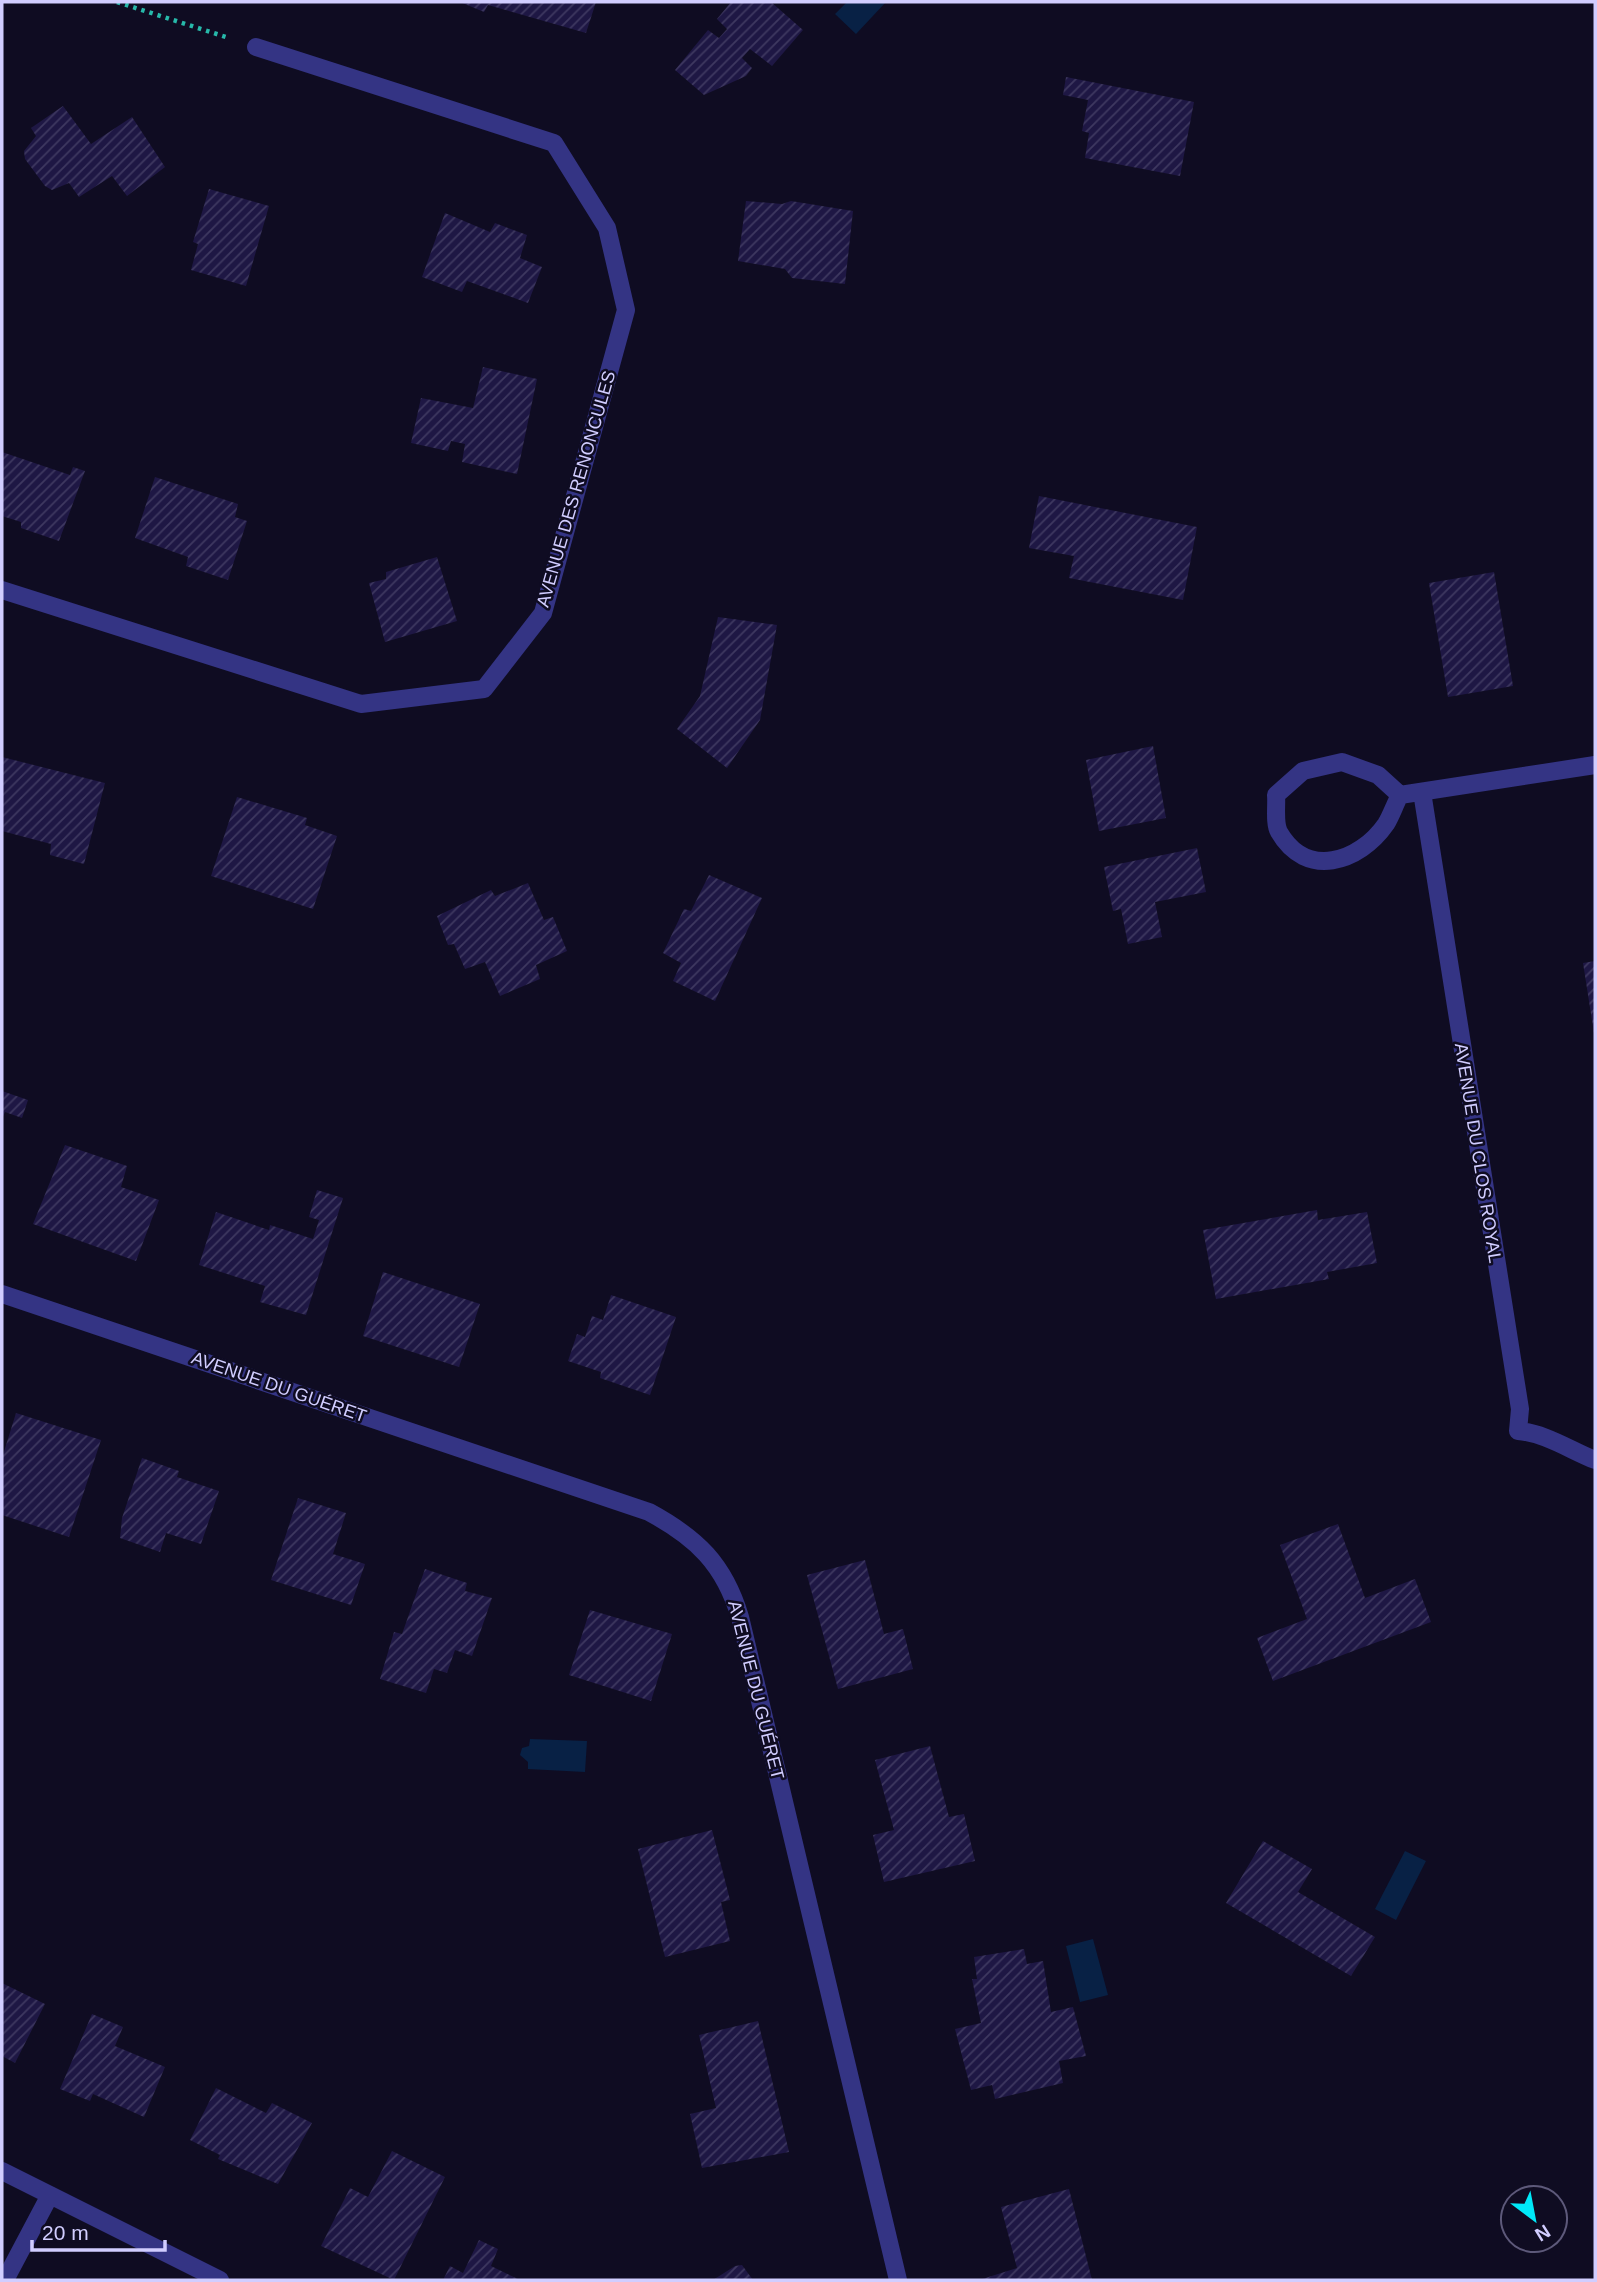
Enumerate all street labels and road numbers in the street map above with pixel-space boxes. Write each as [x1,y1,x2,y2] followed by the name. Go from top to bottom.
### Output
[533,369,619,609] street label: AVENUE DES RENONCULES
[1451,1042,1505,1264] street label: AVENUE DU CLOS ROYAL
[189,1348,369,1426] street label: AVENUE DU GUÉRET
[724,1598,788,1782] street label: AVENUE DU GUÉRET

